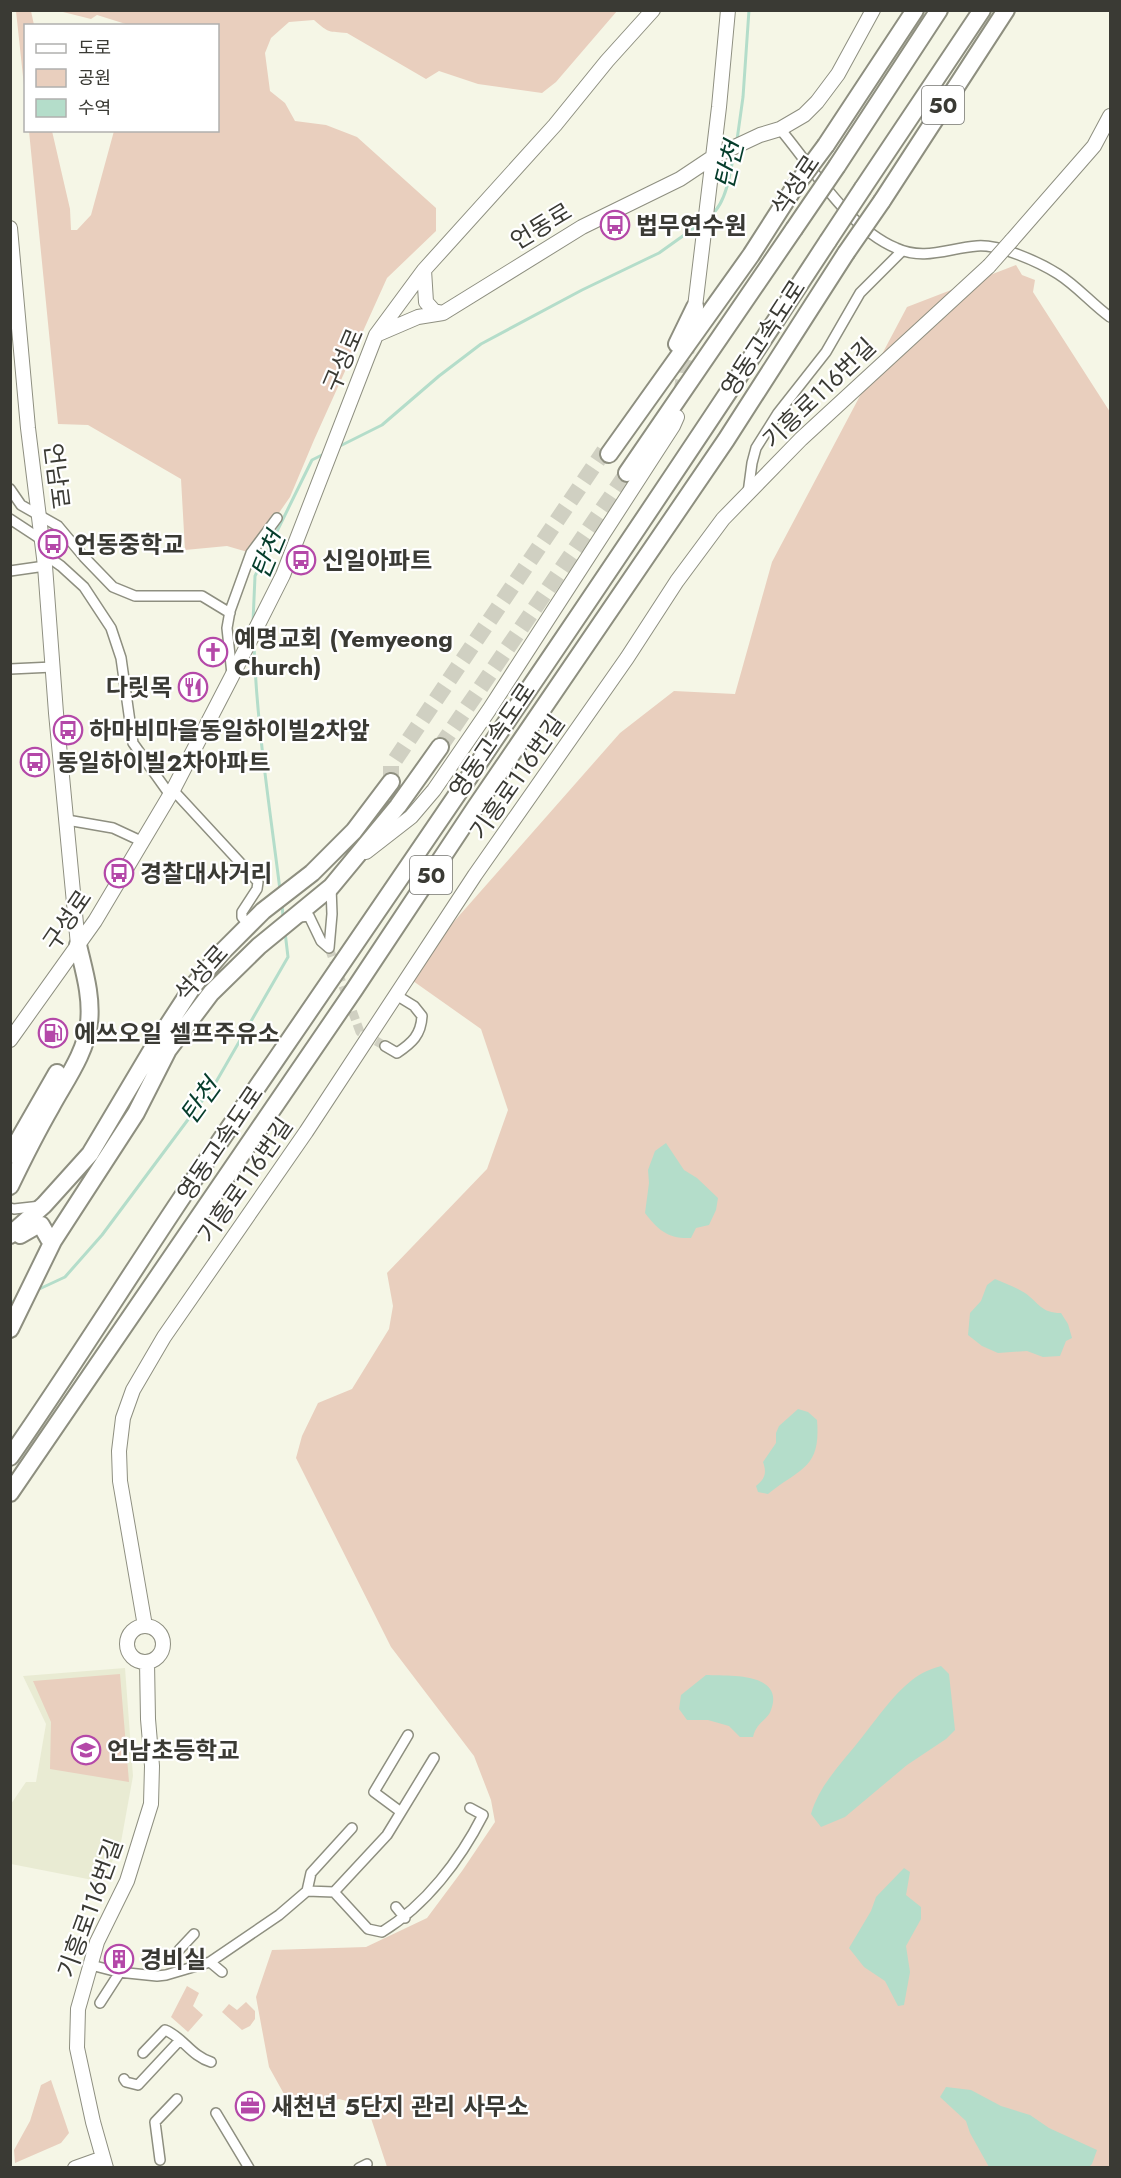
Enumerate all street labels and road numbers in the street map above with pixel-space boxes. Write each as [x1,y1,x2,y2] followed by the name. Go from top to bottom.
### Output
[922,86,964,124] road number: 50
[762,148,828,222] street label: 석성로
[504,194,578,258] street label: 언동로
[712,273,814,403] street label: 영동고속도로
[314,323,372,397] street label: 구성로
[754,330,884,456] street label: 기흥로116번길
[36,441,78,511] street label: 언남로
[440,675,544,805] street label: 영동고속도로
[461,707,573,847] street label: 기흥로116번길
[410,856,452,894] road number: 50
[34,883,100,957] street label: 구성로
[166,937,236,1009] street label: 석성로
[168,1078,272,1208] street label: 영동고속도로
[189,1110,301,1250] street label: 기흥로116번길
[49,1833,131,1983] street label: 기흥로116번길

